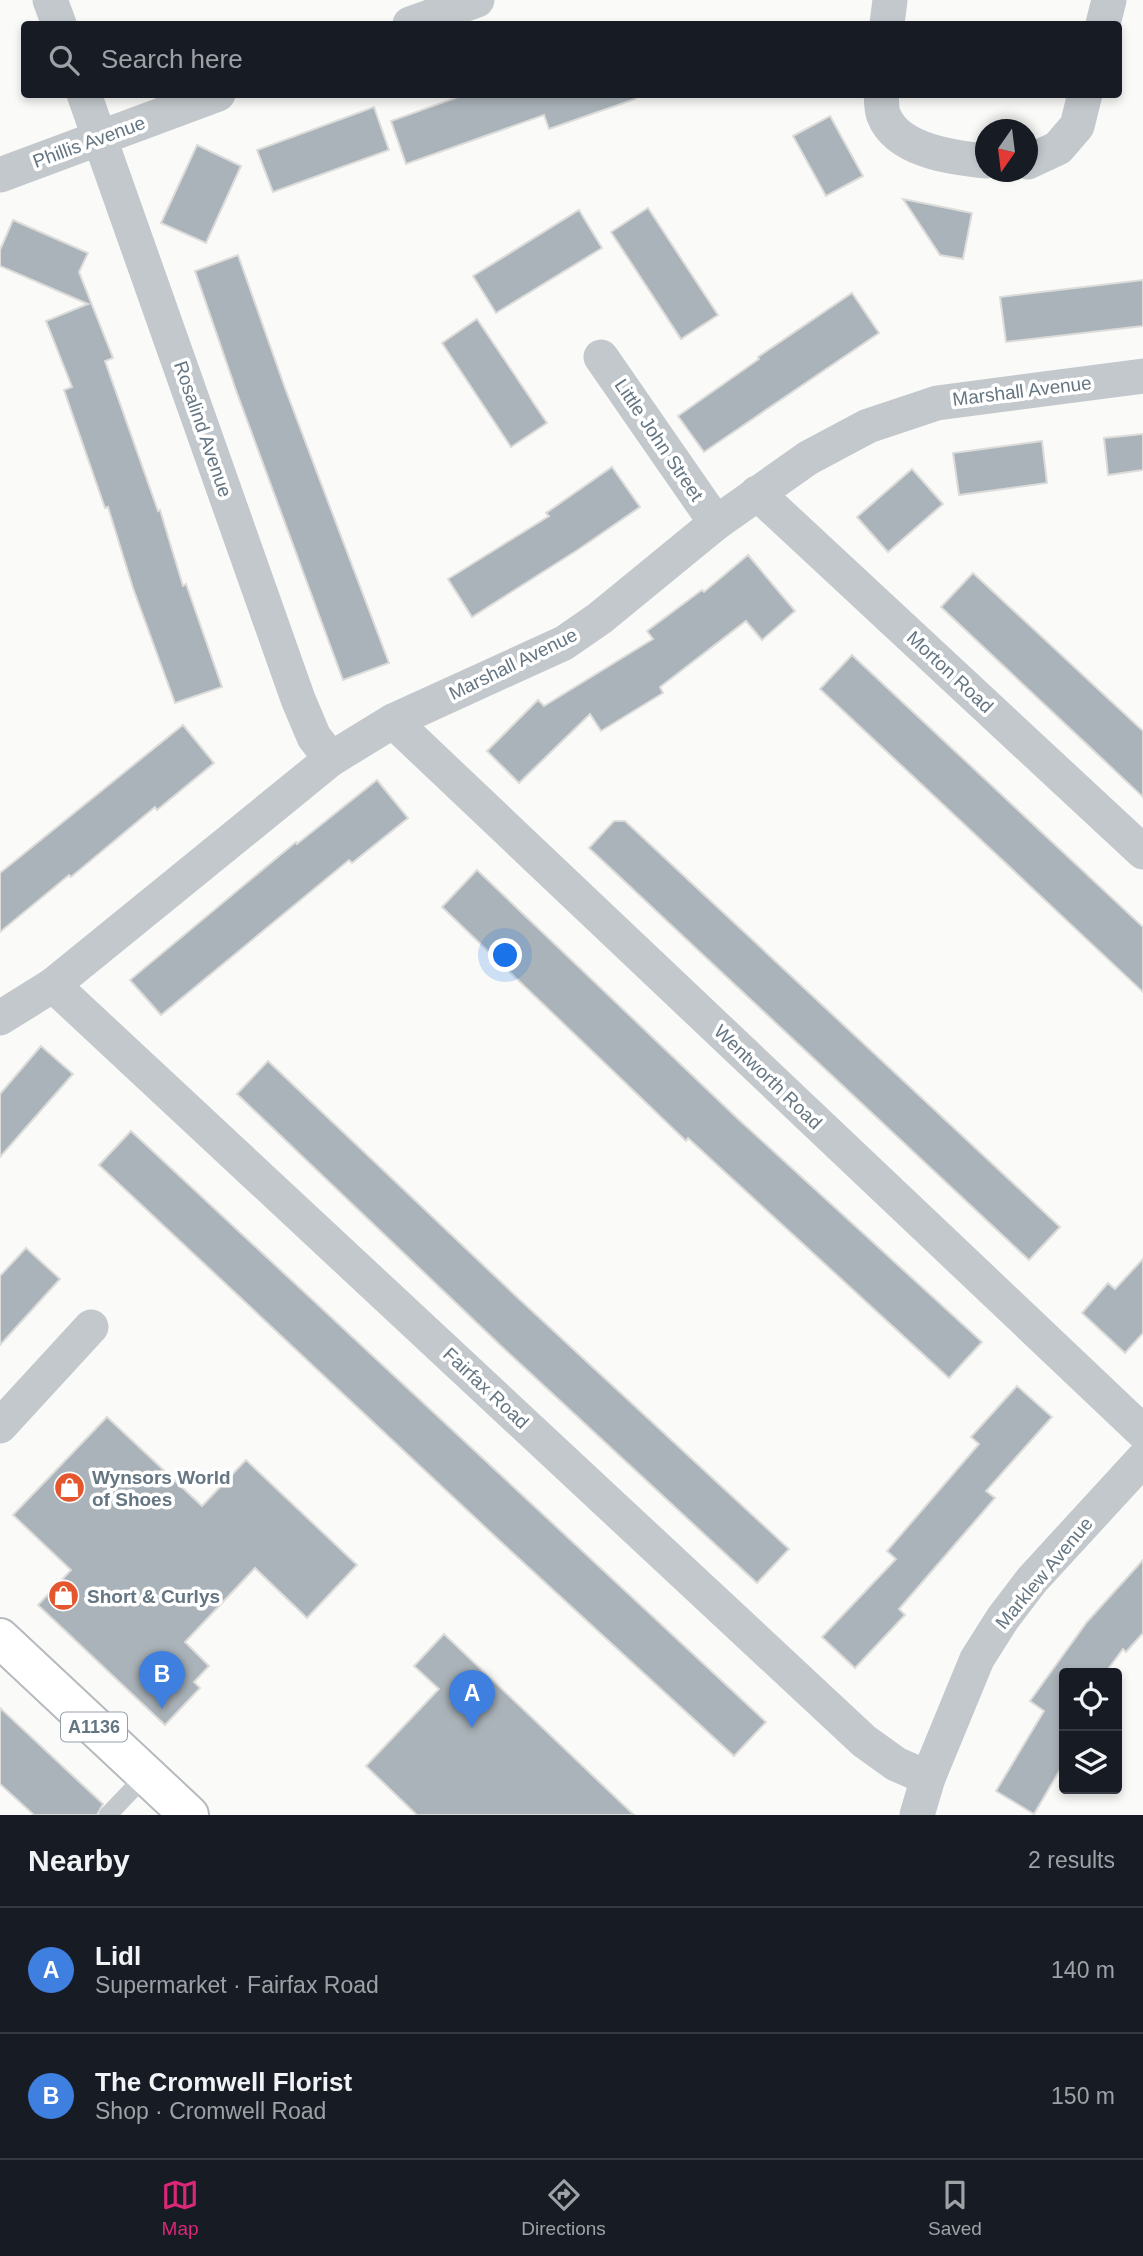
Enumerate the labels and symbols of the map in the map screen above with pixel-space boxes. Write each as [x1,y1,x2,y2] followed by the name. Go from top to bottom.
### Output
[30,112,148,172] street label: Phillis Avenue
[975,119,1038,182] north arrow
[170,358,236,500] street label: Rosalind Avenue
[951,372,1093,410] street label: Marshall Avenue
[610,375,708,506] street label: Little John Street
[445,624,581,704] street label: Marshall Avenue
[903,627,997,717] street label: Morton Road
[488,938,522,972] your location
[710,1020,826,1134] street label: Wentworth Road
[439,1343,533,1433] street label: Fairfax Road
[92,1467,231,1510] place label: Wynsors World of Shoes
[52,1471,86,1505] shop icon: Wynsors World of Shoes
[991,1513,1097,1633] street label: Marklew Avenue
[47,1579,81,1613] shop icon: Short & Curlys
[87,1586,220,1607] place label: Short & Curlys
[139,1651,185,1709] pin: B
[449,1670,495,1728] pin: A
[61,1712,127,1742] road number: A1136

